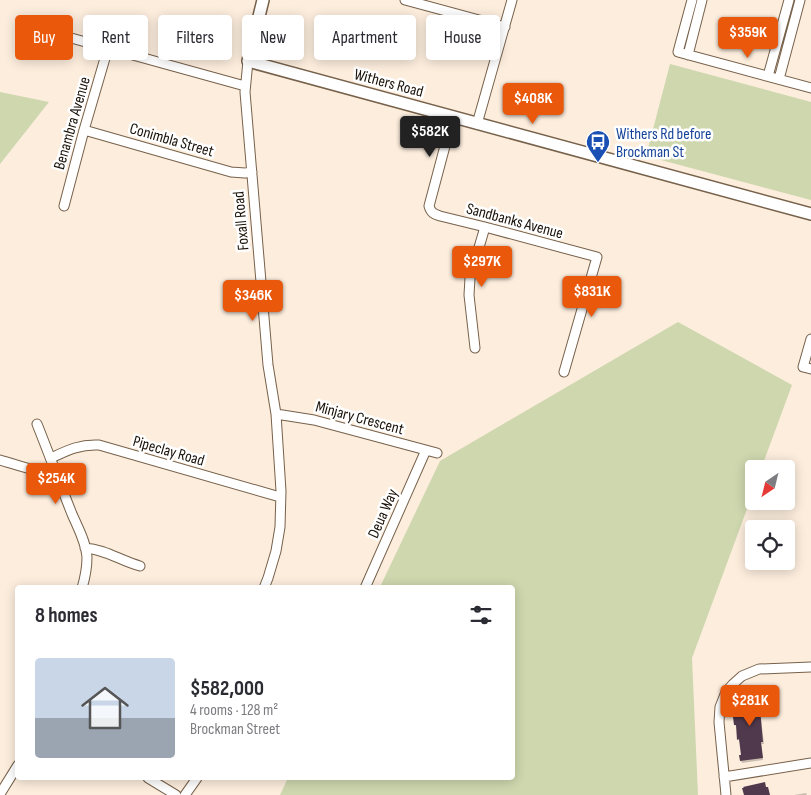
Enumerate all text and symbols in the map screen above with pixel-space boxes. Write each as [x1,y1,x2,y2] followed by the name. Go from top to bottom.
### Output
[15,15,73,60] chip: Buy
[83,15,148,60] chip: Rent
[158,15,232,60] chip: Filters
[242,15,304,60] chip: New
[314,15,416,60] chip: Apartment
[426,15,500,60] chip: House
[713,17,783,59] pin: $359K
[729,23,767,42] text: $359K
[352,65,425,102] street label: Withers Road
[50,75,95,172] street label: Benambra Avenue
[498,82,568,125] pin: $408K
[514,89,552,108] text: $408K
[395,116,465,158] pin: $582K
[127,119,216,162] street label: Conimbla Street
[411,122,449,141] text: $582K
[616,125,711,162] place label: Withers Rd before Brockman St
[585,129,611,163] bus stop icon: Withers Rd before Brockman St
[229,190,254,251] street label: Foxall Road
[464,199,565,243] street label: Sandbanks Avenue
[447,246,517,288] pin: $297K
[463,252,501,271] text: $297K
[557,276,627,318] pin: $831K
[218,280,288,322] pin: $346K
[573,282,611,301] text: $831K
[234,286,272,305] text: $346K
[313,398,406,439] street label: Minjary Crescent
[131,432,207,471] street label: Pipeclay Road
[745,460,795,510] north arrow
[745,460,795,570] map controls
[21,462,91,505] pin: $254K
[37,469,75,488] text: $254K
[364,486,403,541] street label: Deua Way
[745,520,795,570] button: locate
[467,601,495,629] icon: filters
[35,603,98,628] text: 8 homes
[190,676,264,701] text: $582,000
[75,678,135,738] icon: home
[715,684,785,727] pin: $281K
[731,691,769,710] text: $281K
[190,701,278,720] text: 4 rooms · 128 m²
[190,720,280,739] text: Brockman Street

